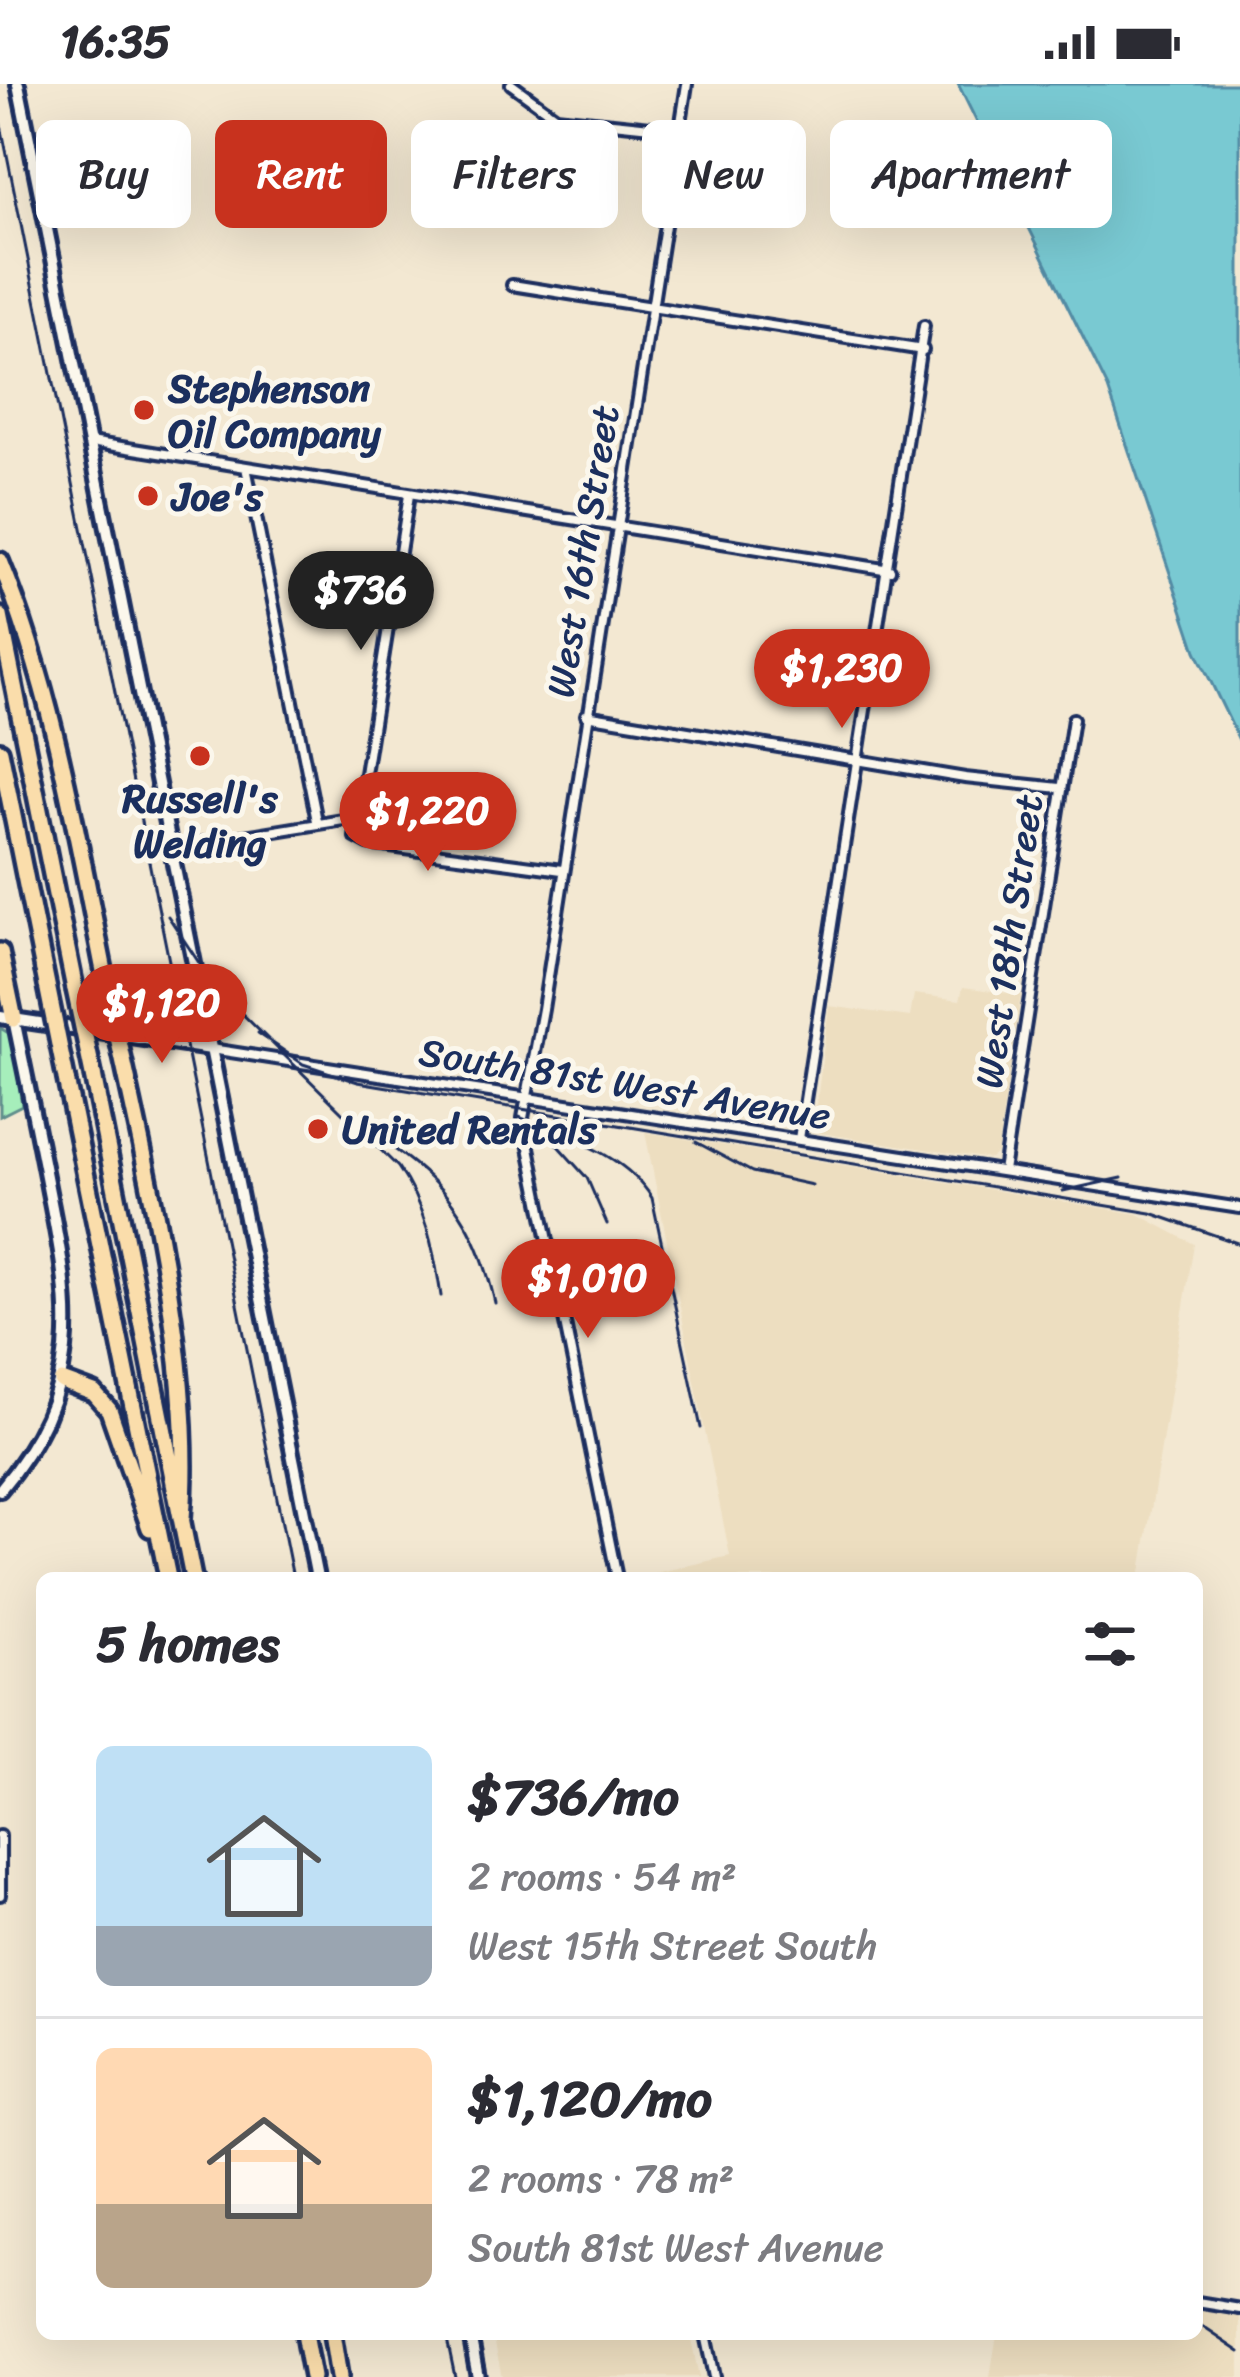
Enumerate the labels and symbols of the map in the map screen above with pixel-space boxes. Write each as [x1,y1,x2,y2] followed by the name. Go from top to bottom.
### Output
[167,354,382,468] place label: Stephenson Oil Company
[131,397,157,423] marker: Stephenson Oil Company
[525,400,640,702] street label: West 16th Street
[170,462,264,531] place label: Joe's
[135,483,161,509] marker: Joe's
[290,551,432,653] pin: $736
[744,629,940,731] pin: $1,230
[187,743,213,769] marker: Russell's Welding
[121,764,279,878] place label: Russell's Welding
[330,772,526,874] pin: $1,220
[954,789,1063,1093] street label: West 18th Street
[64,964,260,1066] pin: $1,120
[414,1017,836,1150] street label: South 81st West Avenue
[342,1095,598,1164] place label: United Rentals
[305,1116,331,1142] marker: United Rentals
[490,1239,686,1341] pin: $1,010

